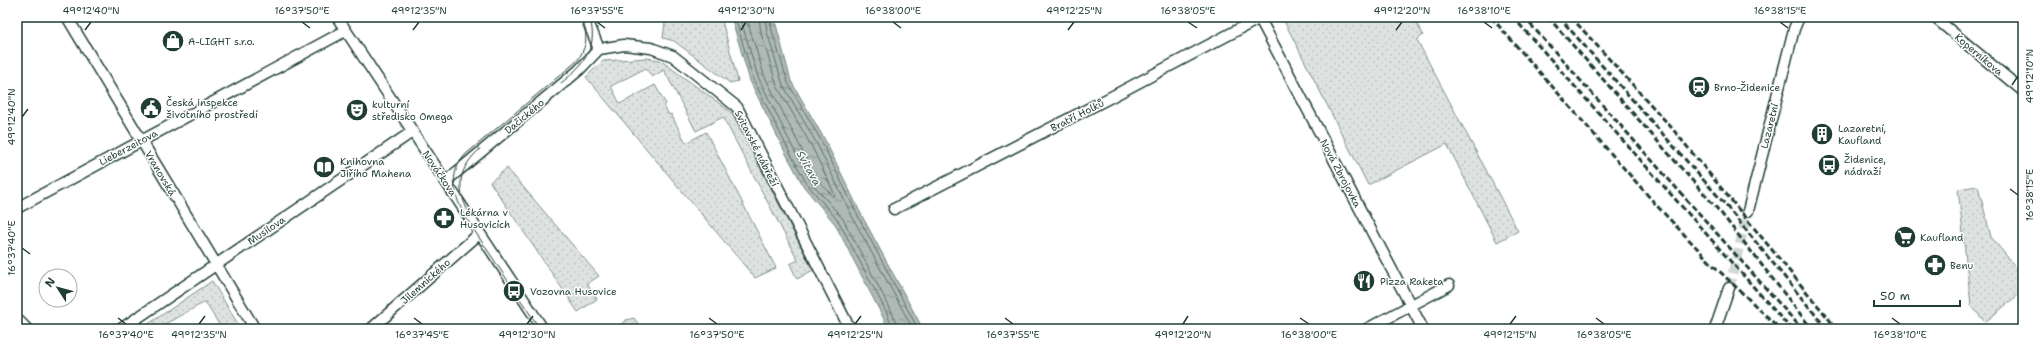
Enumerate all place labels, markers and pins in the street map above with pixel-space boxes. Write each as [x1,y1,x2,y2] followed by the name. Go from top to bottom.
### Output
[160,28,186,54] shop icon: A-LIGHT s.r.o.
[188,35,255,48] place label: A-LIGHT s.r.o.
[1686,74,1712,100] station icon: Brno-Židenice
[1714,81,1780,94] place label: Brno-Židenice
[138,95,164,121] public building icon: Česká inspekce životního prostředí
[166,96,258,121] place label: Česká inspekce životního prostředí
[344,97,370,123] theatre icon: kulturní středisko Omega
[372,98,454,123] place label: kulturní středisko Omega
[1809,121,1835,147] building icon: Lazaretní, Kaufland
[1838,122,1886,147] place label: Lazaretní, Kaufland
[1816,152,1842,178] bus stop icon: Židenice, nádraží
[1844,153,1886,178] place label: Židenice, nádraží
[311,154,337,180] library icon: Knihovna Jiřího Mahena
[340,155,412,180] place label: Knihovna Jiřího Mahena
[431,205,457,231] pharmacy icon: Lékárna v Husovicích
[460,206,510,231] place label: Lékárna v Husovicích
[1892,224,1918,250] supermarket icon: Kaufland
[1920,231,1964,244] place label: Kaufland
[1922,252,1948,278] pharmacy icon: Benu
[1950,259,1973,272] place label: Benu
[1351,268,1377,294] restaurant icon: Pizza Raketa
[1380,275,1444,288] place label: Pizza Raketa
[501,278,527,304] bus stop icon: Vozovna Husovice
[530,285,617,298] place label: Vozovna Husovice

